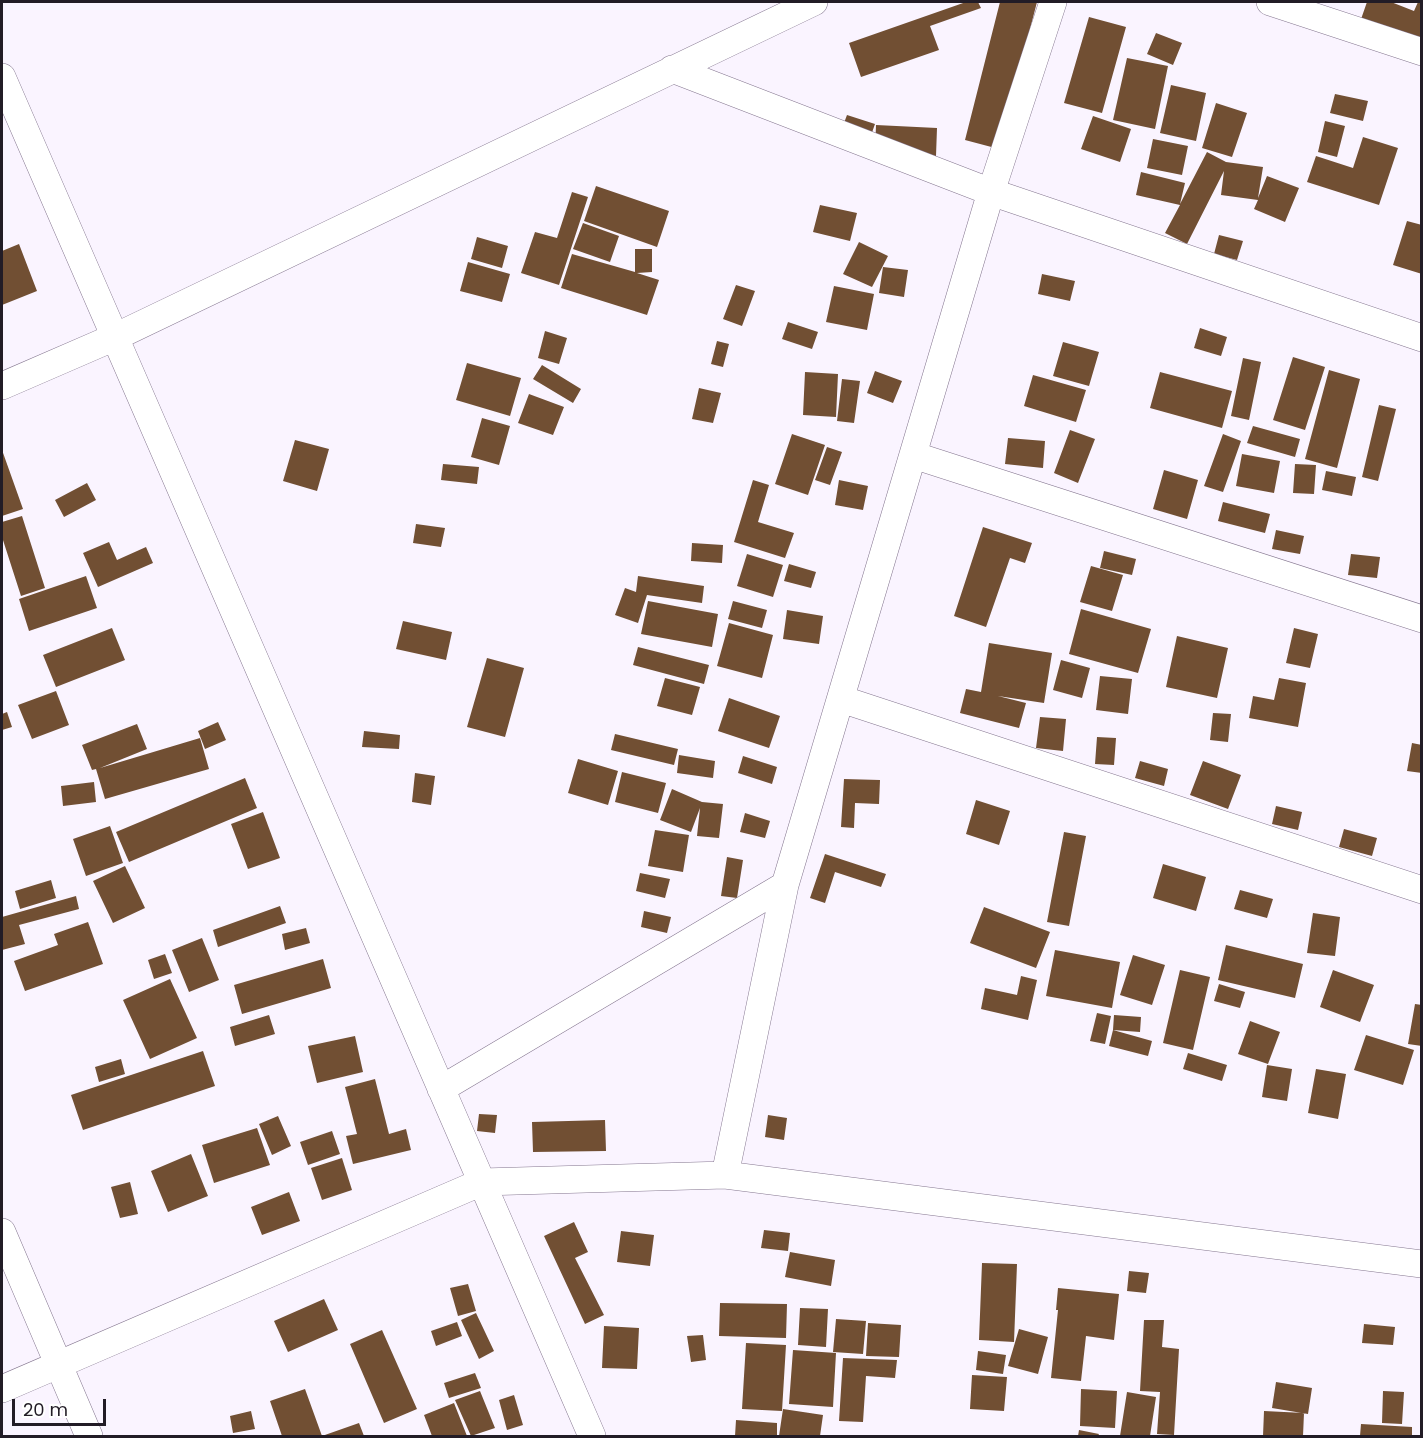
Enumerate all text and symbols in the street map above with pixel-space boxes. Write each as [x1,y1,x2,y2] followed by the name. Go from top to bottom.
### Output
[15,1387,110,1425] scale bar
[23,1397,68,1422] text: 20 m

